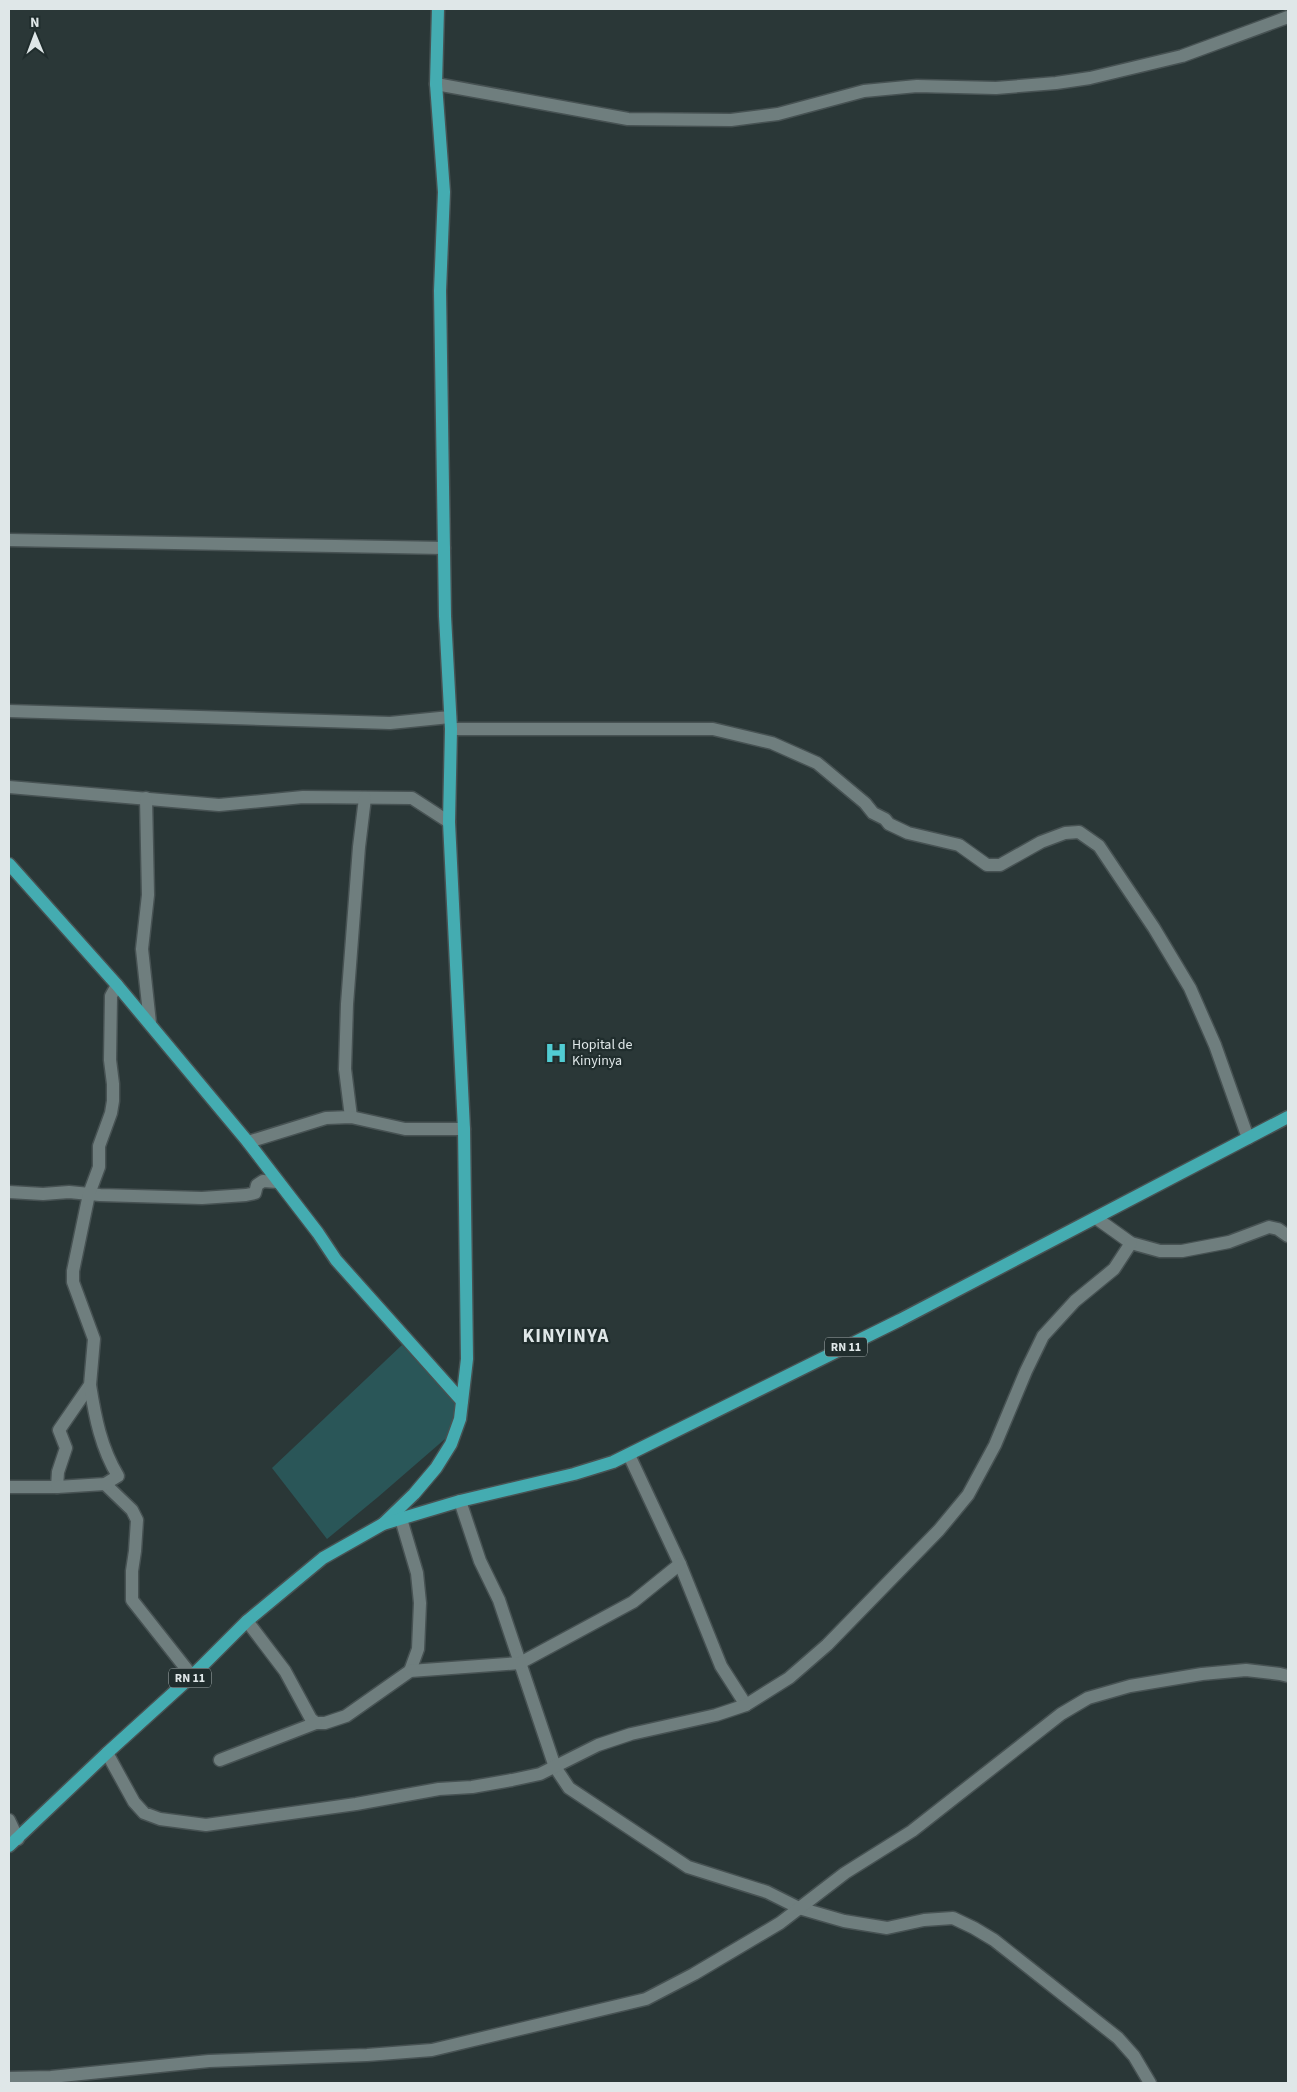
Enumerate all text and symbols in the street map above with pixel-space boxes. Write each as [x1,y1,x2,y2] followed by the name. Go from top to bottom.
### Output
[10,10,60,60] north arrow
[30,13,40,33] text: N
[572,1035,633,1071] place label: Hopital de Kinyinya
[543,1040,569,1066] hospital icon: Hopital de Kinyinya
[523,1323,609,1350] district label: KINYINYA
[825,1338,867,1356] road number: RN 11
[169,1669,211,1688] road number: RN 11

